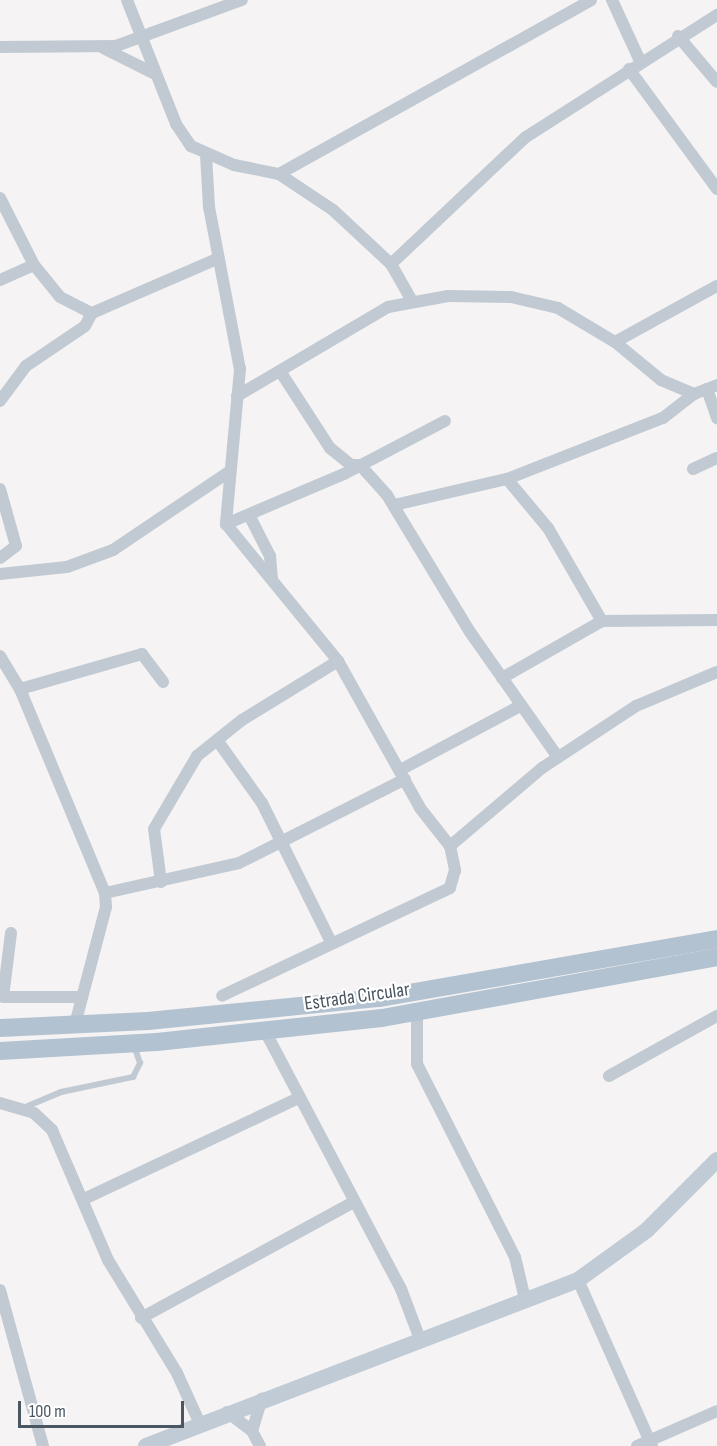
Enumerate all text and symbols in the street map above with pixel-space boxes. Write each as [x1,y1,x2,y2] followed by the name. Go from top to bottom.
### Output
[303,978,411,1016] street label: Estrada Circular
[21,1389,188,1427] scale bar
[29,1401,66,1422] text: 100 m

